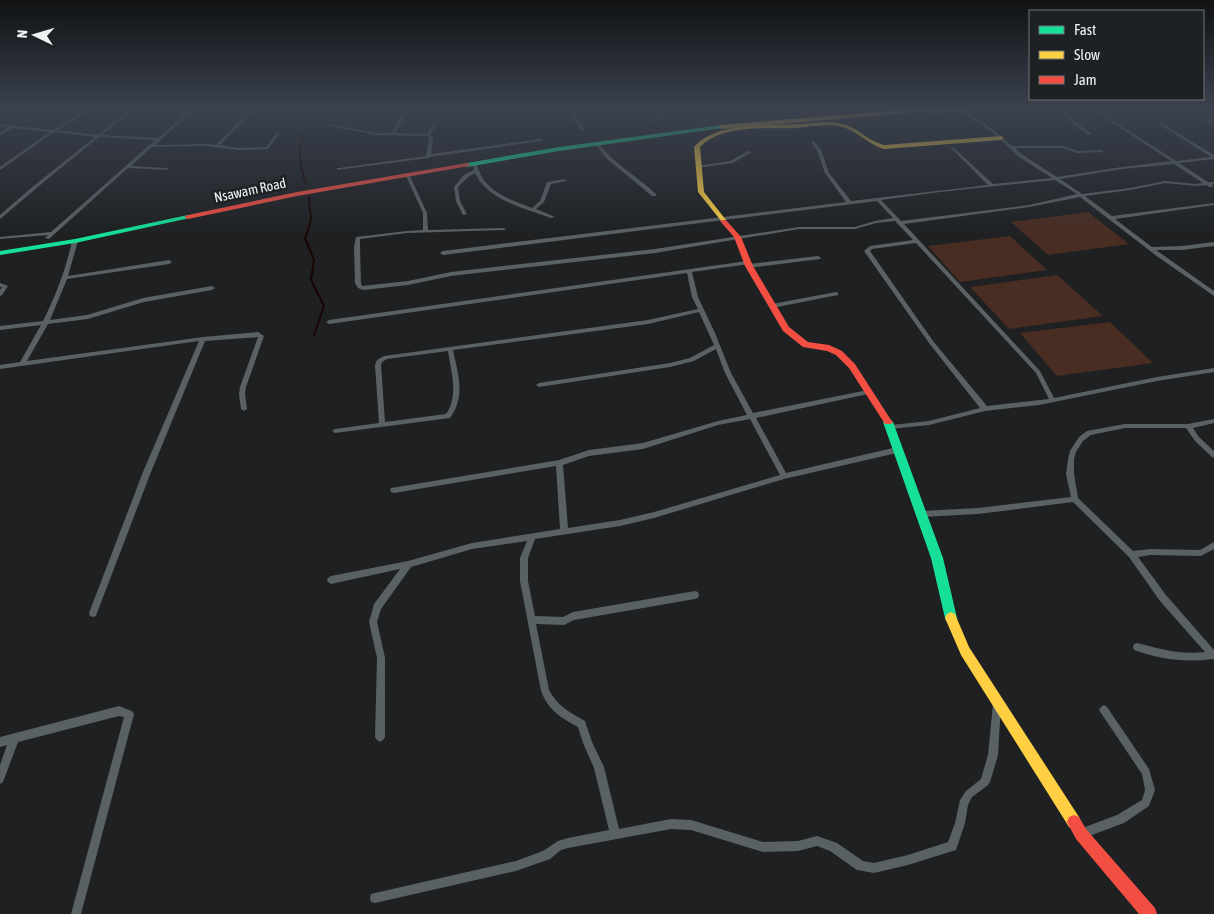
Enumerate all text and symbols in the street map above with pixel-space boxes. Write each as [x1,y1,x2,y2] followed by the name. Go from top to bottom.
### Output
[10,10,60,60] north arrow
[1029,10,1204,100] legend
[1074,21,1096,38] text: Fast
[14,29,30,39] text: N
[1074,46,1100,63] text: Slow
[1074,71,1097,88] text: Jam
[213,175,287,205] street label: Nsawam Road

